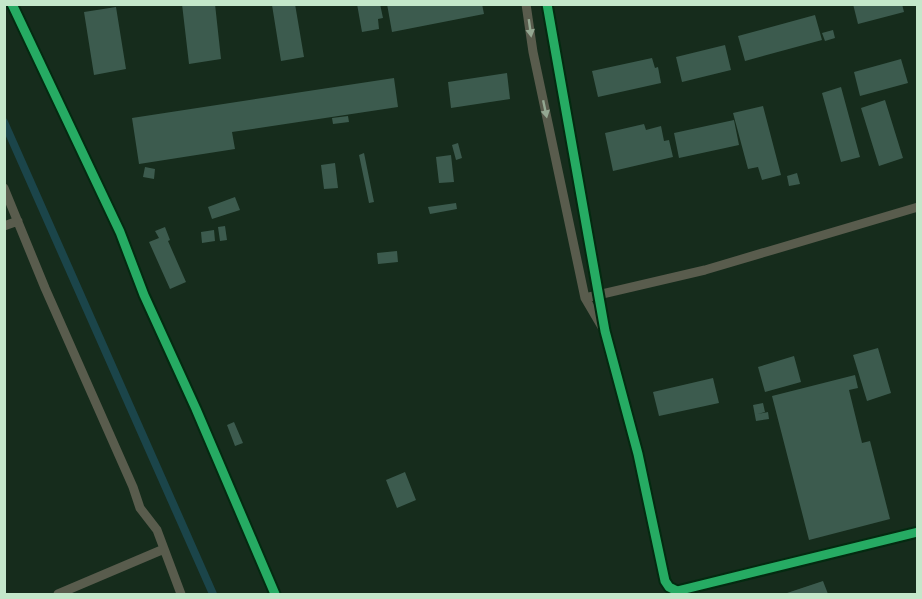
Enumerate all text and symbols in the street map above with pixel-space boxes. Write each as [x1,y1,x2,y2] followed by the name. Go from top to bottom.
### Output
[525,19,534,38] one-way arrow
[541,100,551,118] one-way arrow

